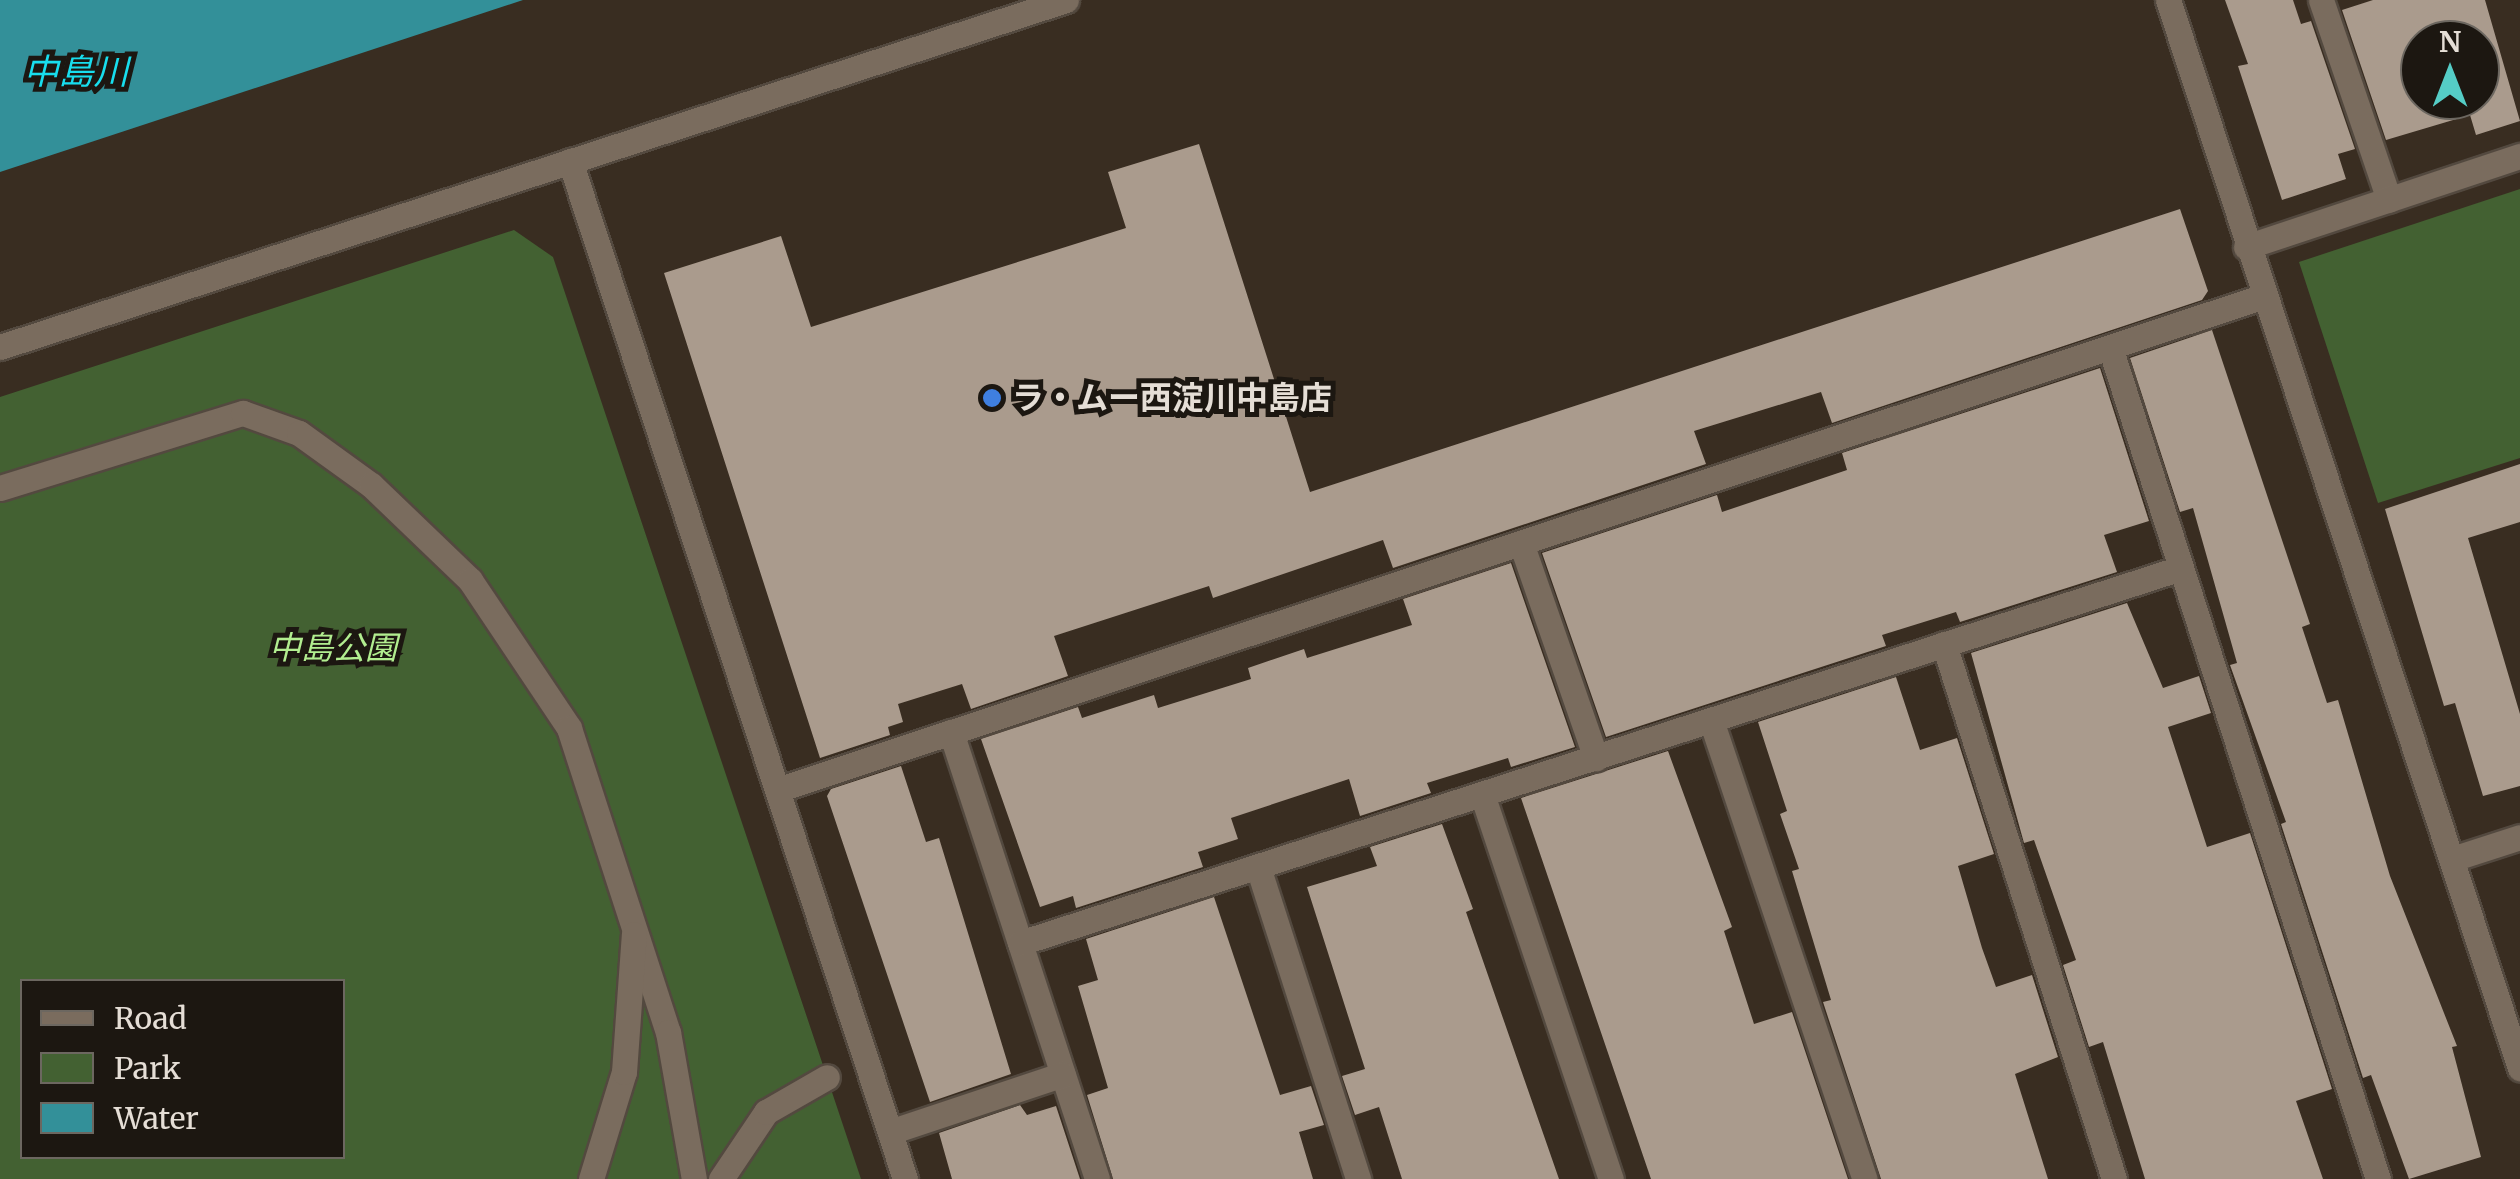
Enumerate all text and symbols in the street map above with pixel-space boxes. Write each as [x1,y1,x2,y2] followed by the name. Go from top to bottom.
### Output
[2400,20,2500,120] north arrow
[2439,24,2461,60] text: N
[24,51,128,93] water label: 中島川
[1012,379,1332,417] place label: ラ・ムー西淀川中島店
[981,387,1003,409] marker: ラ・ムー西淀川中島店
[269,629,397,667] park label: 中島公園
[20,979,345,1159] legend
[114,999,187,1037] text: Road
[114,1049,181,1087] text: Park
[114,1099,199,1137] text: Water

